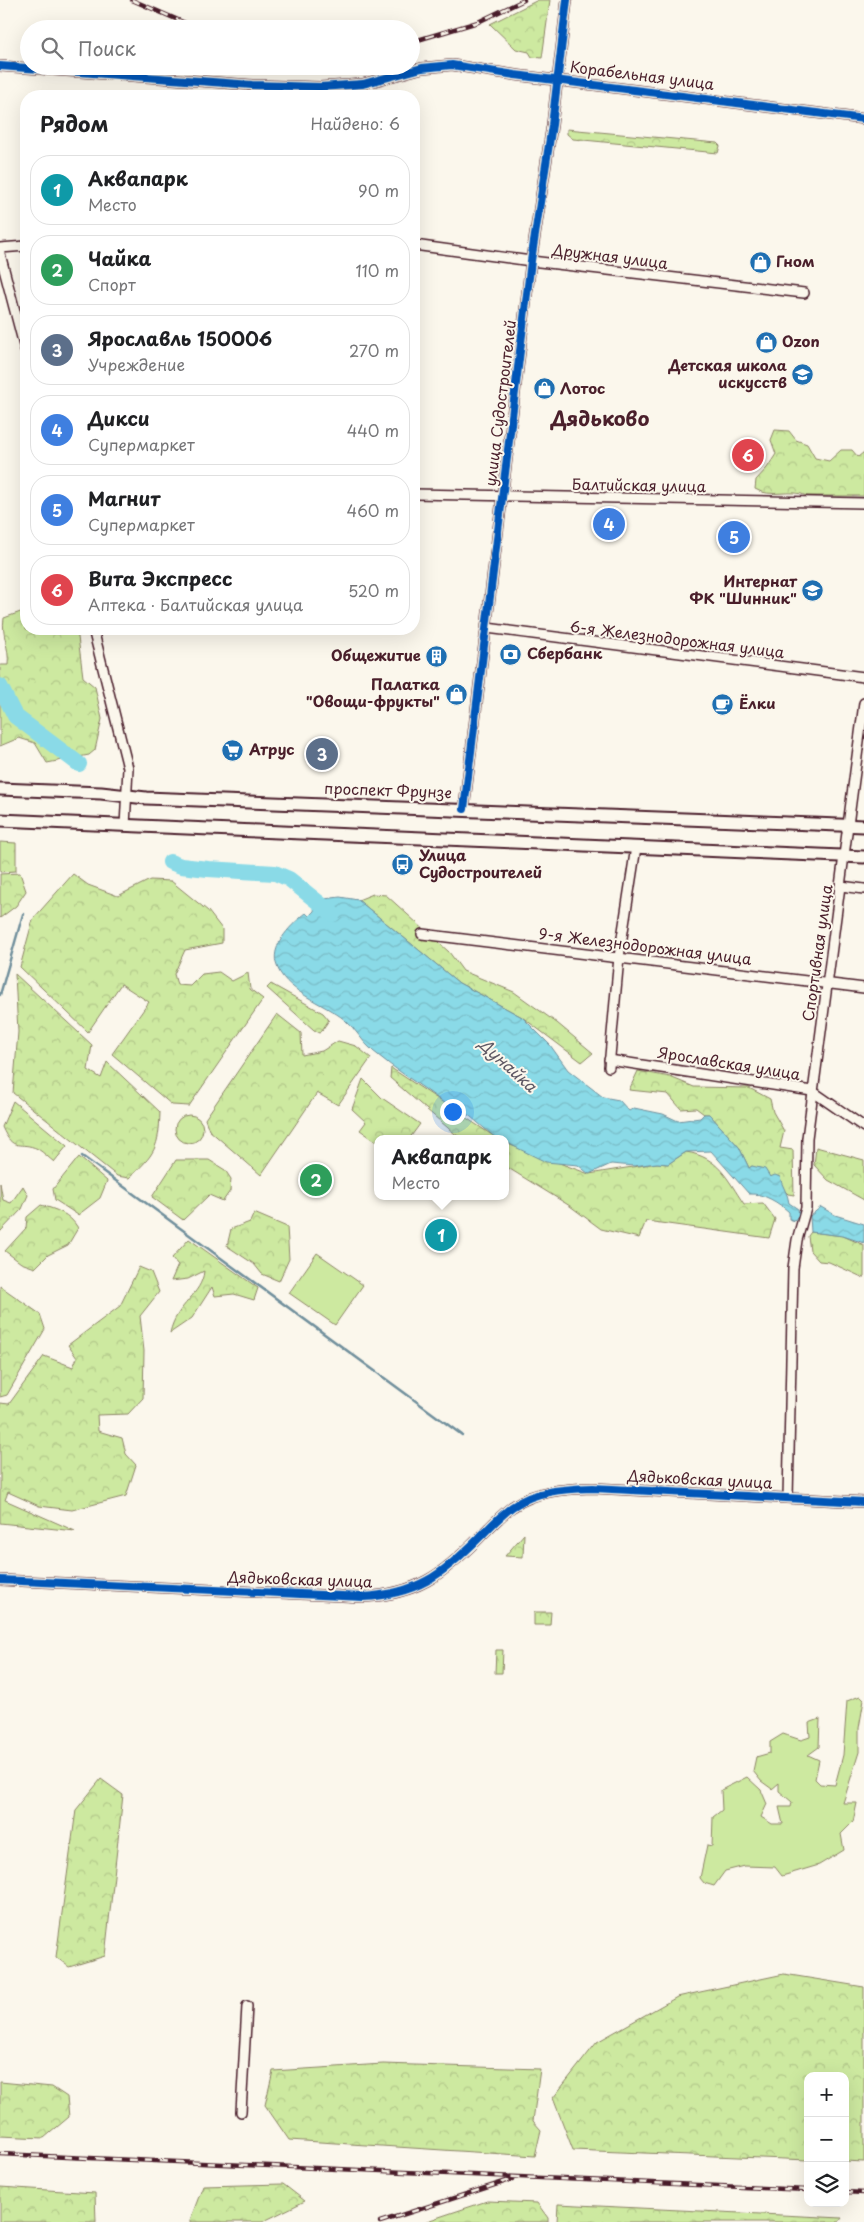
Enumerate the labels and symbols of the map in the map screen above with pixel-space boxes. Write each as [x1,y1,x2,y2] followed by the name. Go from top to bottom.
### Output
[569,54,716,95] street label: Корабельная улица
[550,237,670,274] street label: Дружная улица
[776,249,815,272] place label: Гном
[748,250,772,274] shop icon: Гном
[478,318,521,487] street label: улица Судостроителей
[782,329,820,352] place label: Ozon
[754,330,778,354] shop icon: Ozon
[667,353,787,393] place label: Детская школа искусств
[791,363,815,387] school or university icon: Детская школа искусств
[560,376,605,399] place label: Лотос
[532,377,556,401] shop icon: Лотос
[550,403,649,433] district label: Дядьково
[732,436,764,474] pin: 6
[572,472,707,497] street label: Балтийская улица
[593,505,625,543] pin: 4
[718,518,750,556] pin: 5
[690,569,798,609] place label: Интернат ФК "Шинник"
[801,579,825,603] school or university icon: Интернат ФК "Шинник"
[569,614,786,663] street label: 6-я Железнодорожная улица
[527,641,603,664] place label: Сбербанк
[499,642,523,666] bank icon: Сбербанк
[331,643,421,666] place label: Общежитие
[425,644,449,668] building icon: Общежитие
[306,672,441,712] place label: Палатка "Овощи-фрукты"
[444,682,468,706] shop icon: Палатка "Овощи-фрукты"
[739,691,776,714] place label: Ёлки
[711,692,735,716] cafe icon: Ёлки
[306,735,338,773] pin: 3
[248,737,295,760] place label: Атрус
[221,738,245,762] supermarket icon: Атрус
[324,776,452,803] street label: проспект Фрунзе
[418,843,542,883] place label: Улица Судостроителей
[391,853,415,877] bus stop icon: Улица Судостроителей
[796,882,838,1023] street label: Спортивная улица
[537,921,754,970] street label: 9-я Железнодорожная улица
[473,1030,544,1098] water label: Дунайка
[655,1040,803,1085] street label: Ярославская улица
[440,1099,466,1125] your location
[300,1161,332,1199] pin: 2
[425,1216,457,1254] pin: 1
[626,1463,774,1494] street label: Дядьковская улица
[226,1564,373,1593] street label: Дядьковская улица

